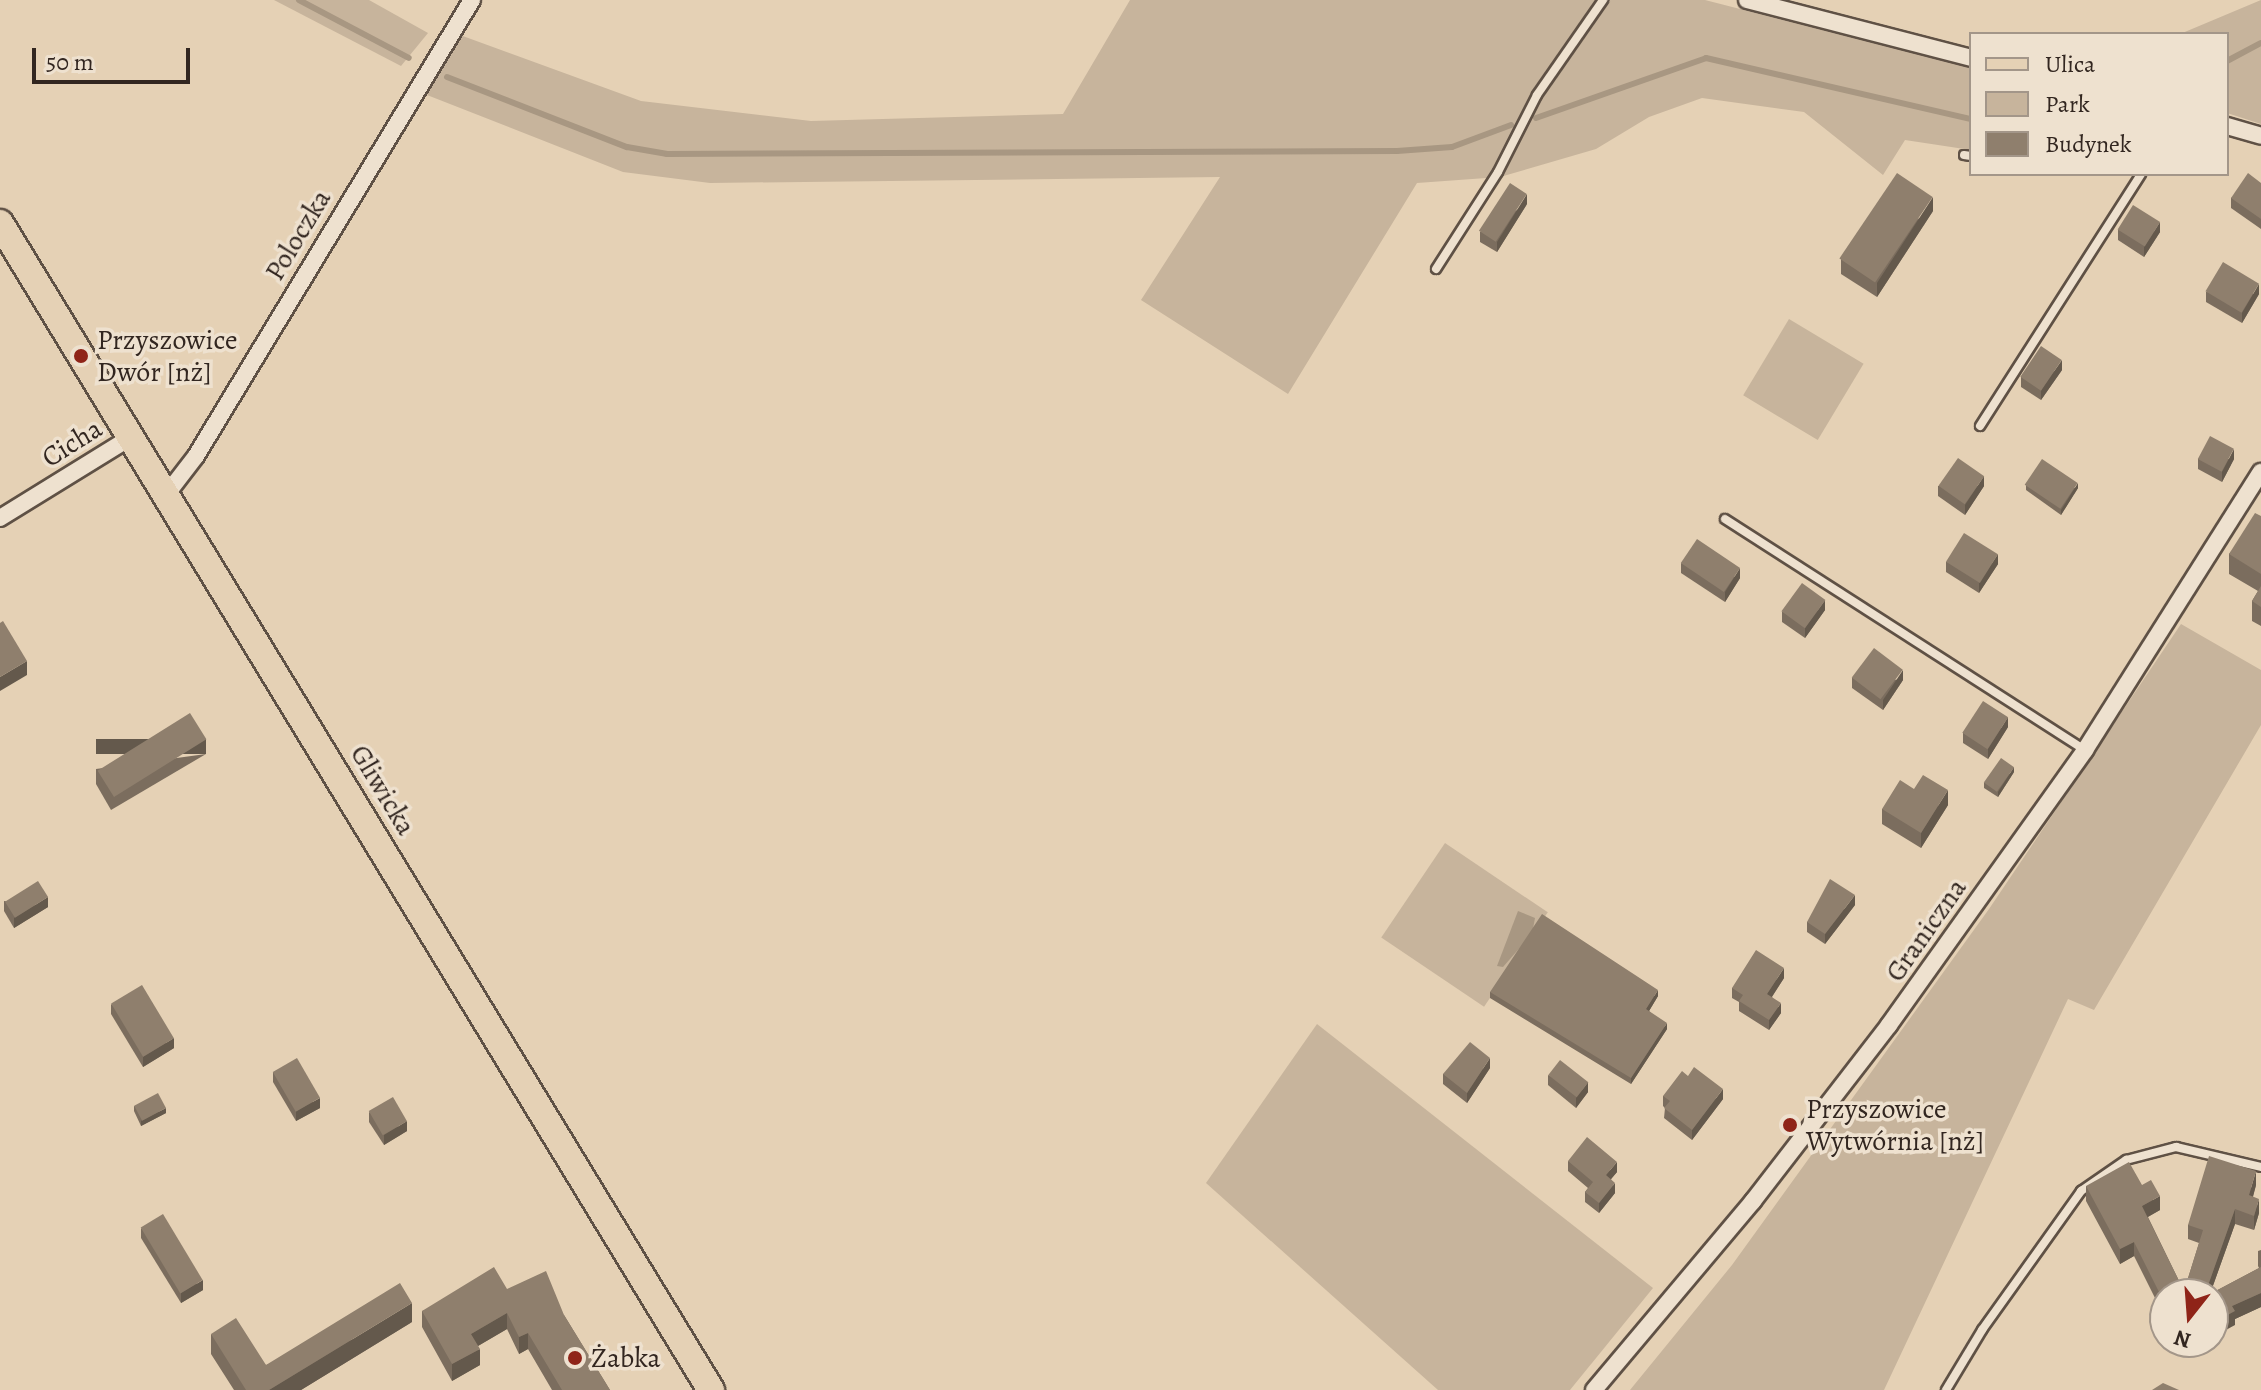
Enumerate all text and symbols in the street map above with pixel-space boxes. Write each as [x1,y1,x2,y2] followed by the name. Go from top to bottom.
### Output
[36,32,194,82] scale bar
[1969,32,2229,176] legend
[46,46,94,78] text: 50 m
[2045,48,2095,80] text: Ulica
[2045,88,2090,120] text: Park
[2045,128,2132,160] text: Budynek
[258,183,338,287] street label: Poloczka
[97,323,238,389] place label: Przyszowice Dwór [nż]
[72,347,90,365] marker: Przyszowice Dwór [nż]
[36,412,108,474] street label: Cicha
[343,739,423,841] street label: Gliwicka
[1878,872,1974,988] street label: Graniczna
[1806,1092,1984,1158] place label: Przyszowice Wytwórnia [nż]
[1781,1116,1799,1134] marker: Przyszowice Wytwórnia [nż]
[2149,1278,2229,1358] north arrow
[2171,1322,2195,1356] text: N
[591,1341,661,1375] place label: Żabka
[566,1349,584,1367] marker: Żabka

